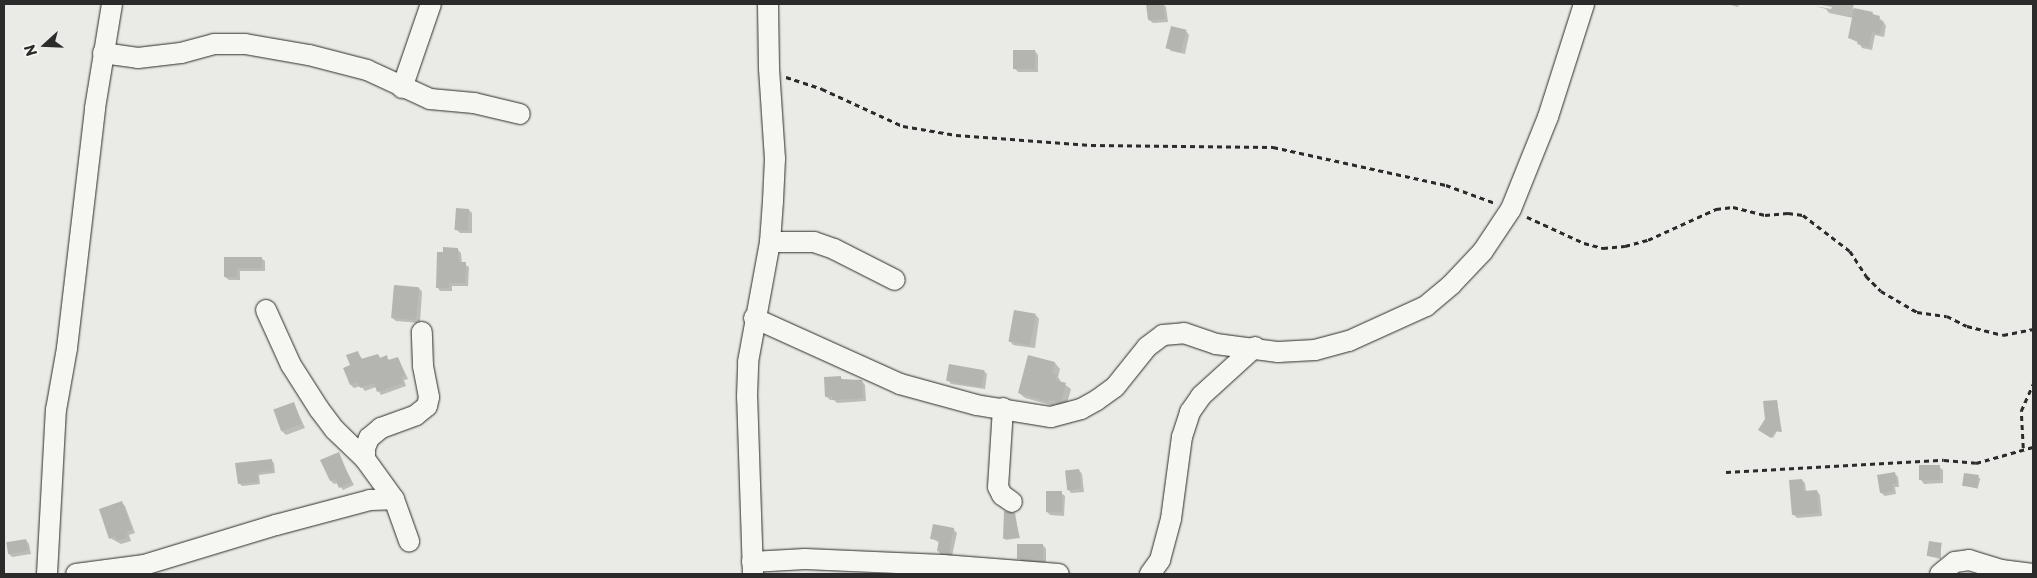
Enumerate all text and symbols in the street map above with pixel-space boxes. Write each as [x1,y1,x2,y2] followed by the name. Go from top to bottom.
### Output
[20,20,70,70] north arrow
[19,41,42,59] text: N

